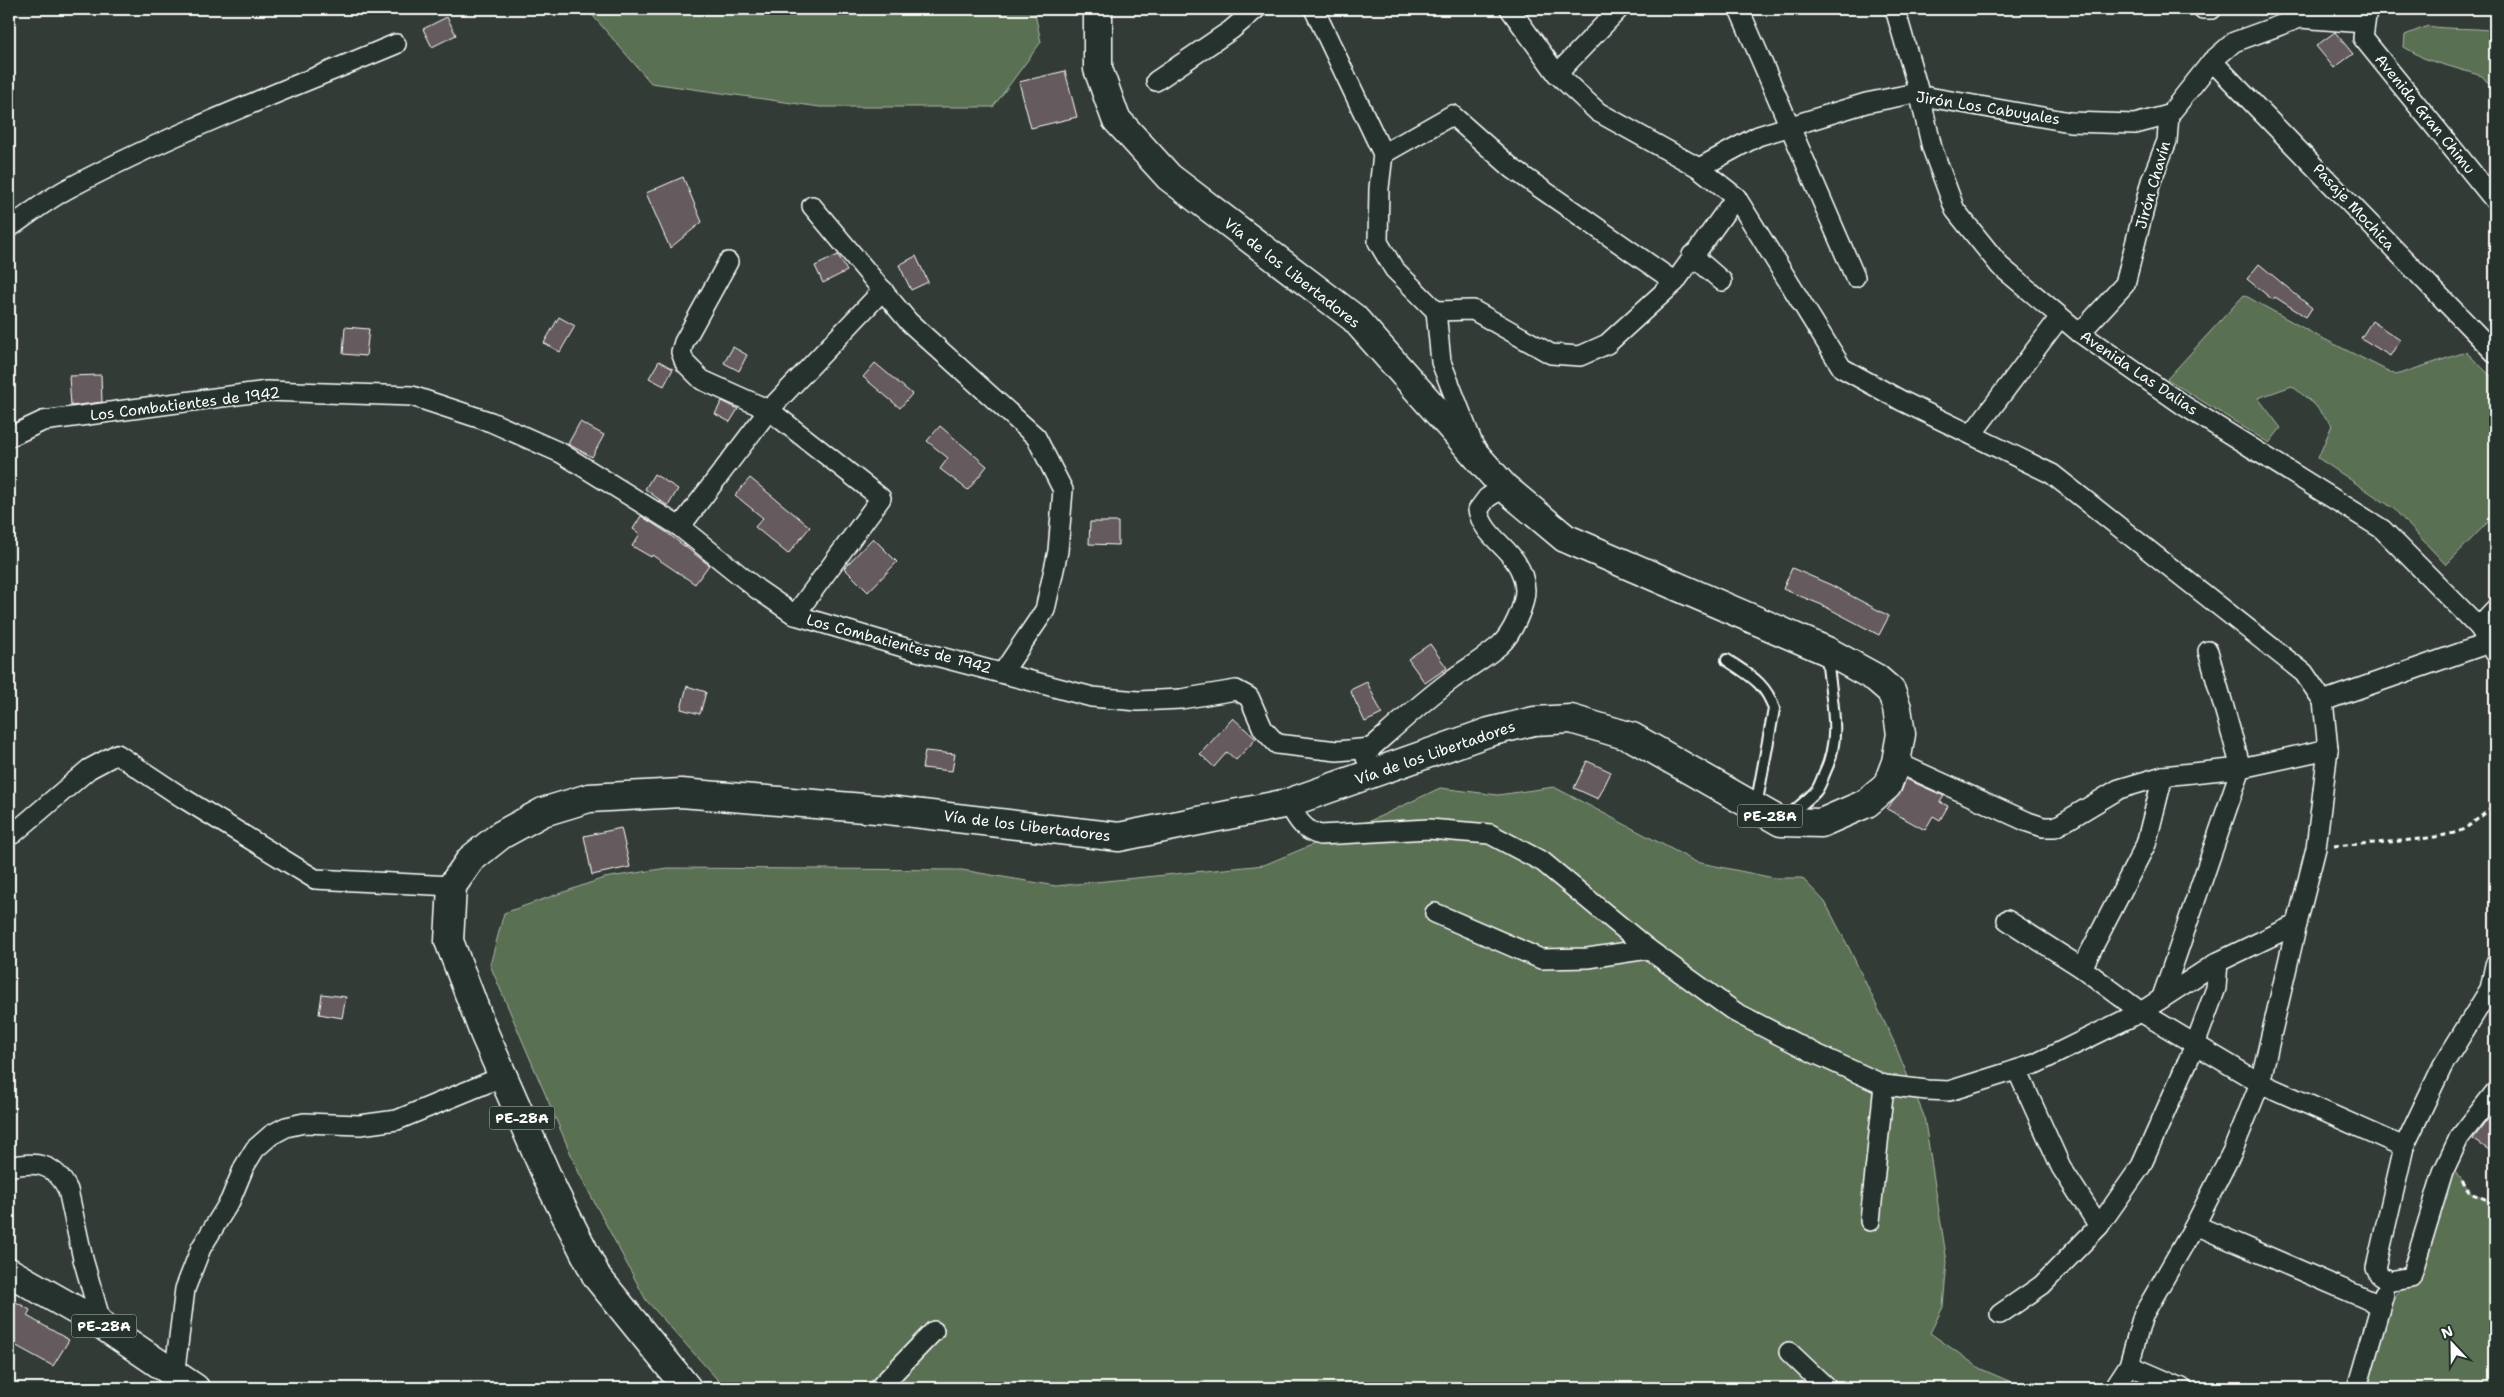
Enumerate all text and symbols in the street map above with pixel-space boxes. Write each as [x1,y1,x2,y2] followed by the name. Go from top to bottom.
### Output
[2370,50,2480,178] street label: Avenida Gran Chimu
[1915,87,2061,129] street label: Jirón Los Cabuyales
[2131,139,2175,231] street label: Jirón Chavín
[2309,159,2400,255] street label: Pasaje Mochica
[1220,213,1364,333] street label: Vía de los Libertadores
[2076,326,2202,420] street label: Avenida Las Dalias
[89,382,281,426] street label: Los Combatientes de 1942
[804,610,994,678] street label: Los Combatientes de 1942
[1352,716,1518,790] street label: Vía de los Libertadores
[1738,804,1802,828] road number: PE-28A
[942,806,1112,846] street label: Vía de los Libertadores
[490,1106,554,1130] road number: PE-28A
[72,1314,136,1338] road number: PE-28A
[2426,1320,2476,1370] north arrow
[2439,1322,2456,1342] text: N

